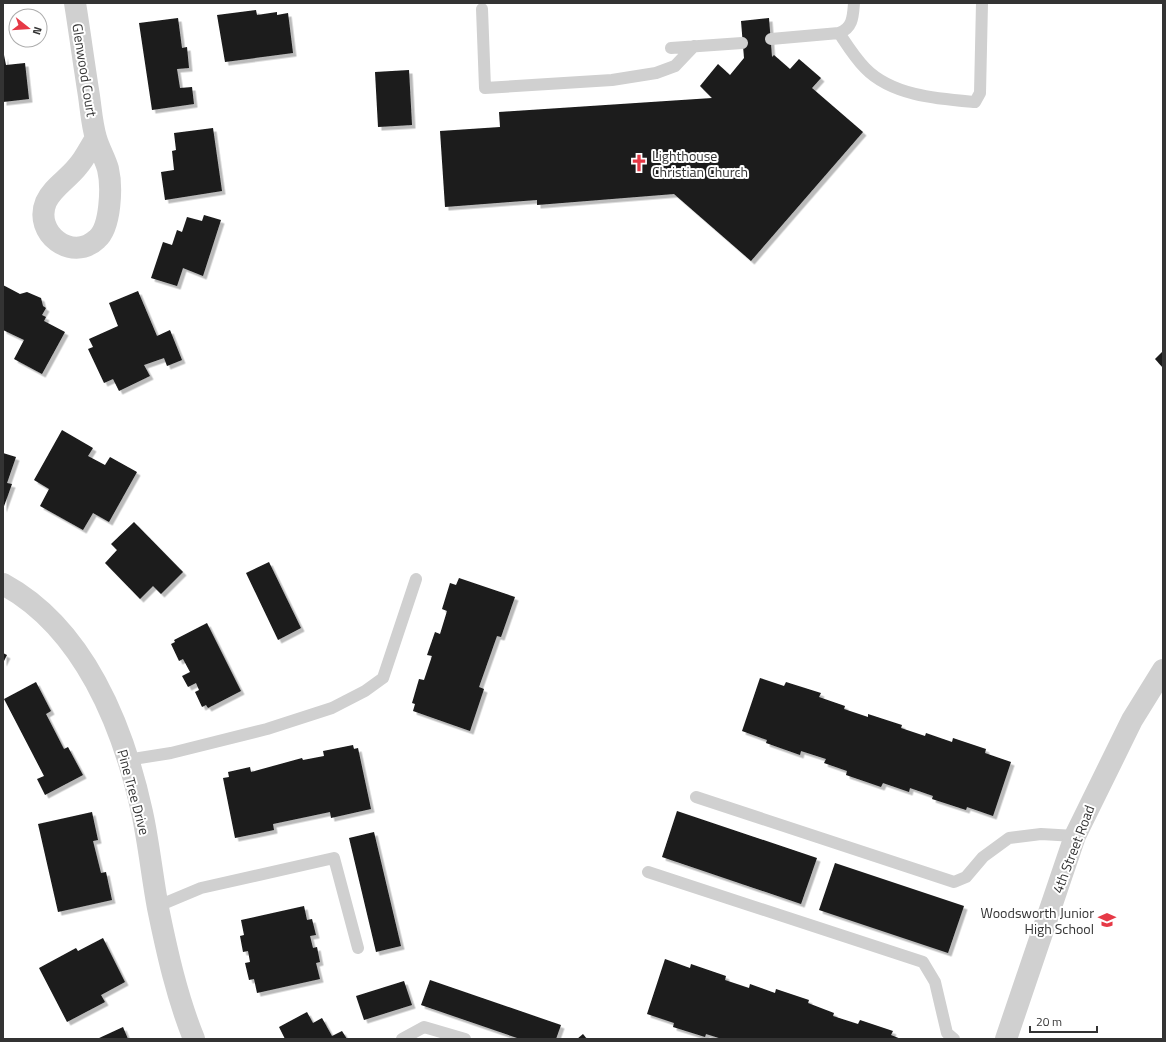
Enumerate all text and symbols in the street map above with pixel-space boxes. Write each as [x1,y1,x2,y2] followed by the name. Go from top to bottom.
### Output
[8,8,48,48] north arrow
[67,22,103,118] street label: Glenwood Court
[29,25,46,37] text: N
[652,145,748,182] place label: Lighthouse Christian Church
[629,153,649,173] church icon: Lighthouse Christian Church
[113,747,155,837] street label: Pine Tree Drive
[1047,802,1099,896] street label: 4th Street Road
[981,902,1094,939] place label: Woodsworth Junior High School
[1097,910,1117,930] school or university icon: Woodsworth Junior High School
[1030,1008,1097,1034] scale bar
[1036,1012,1062,1031] text: 20 m

